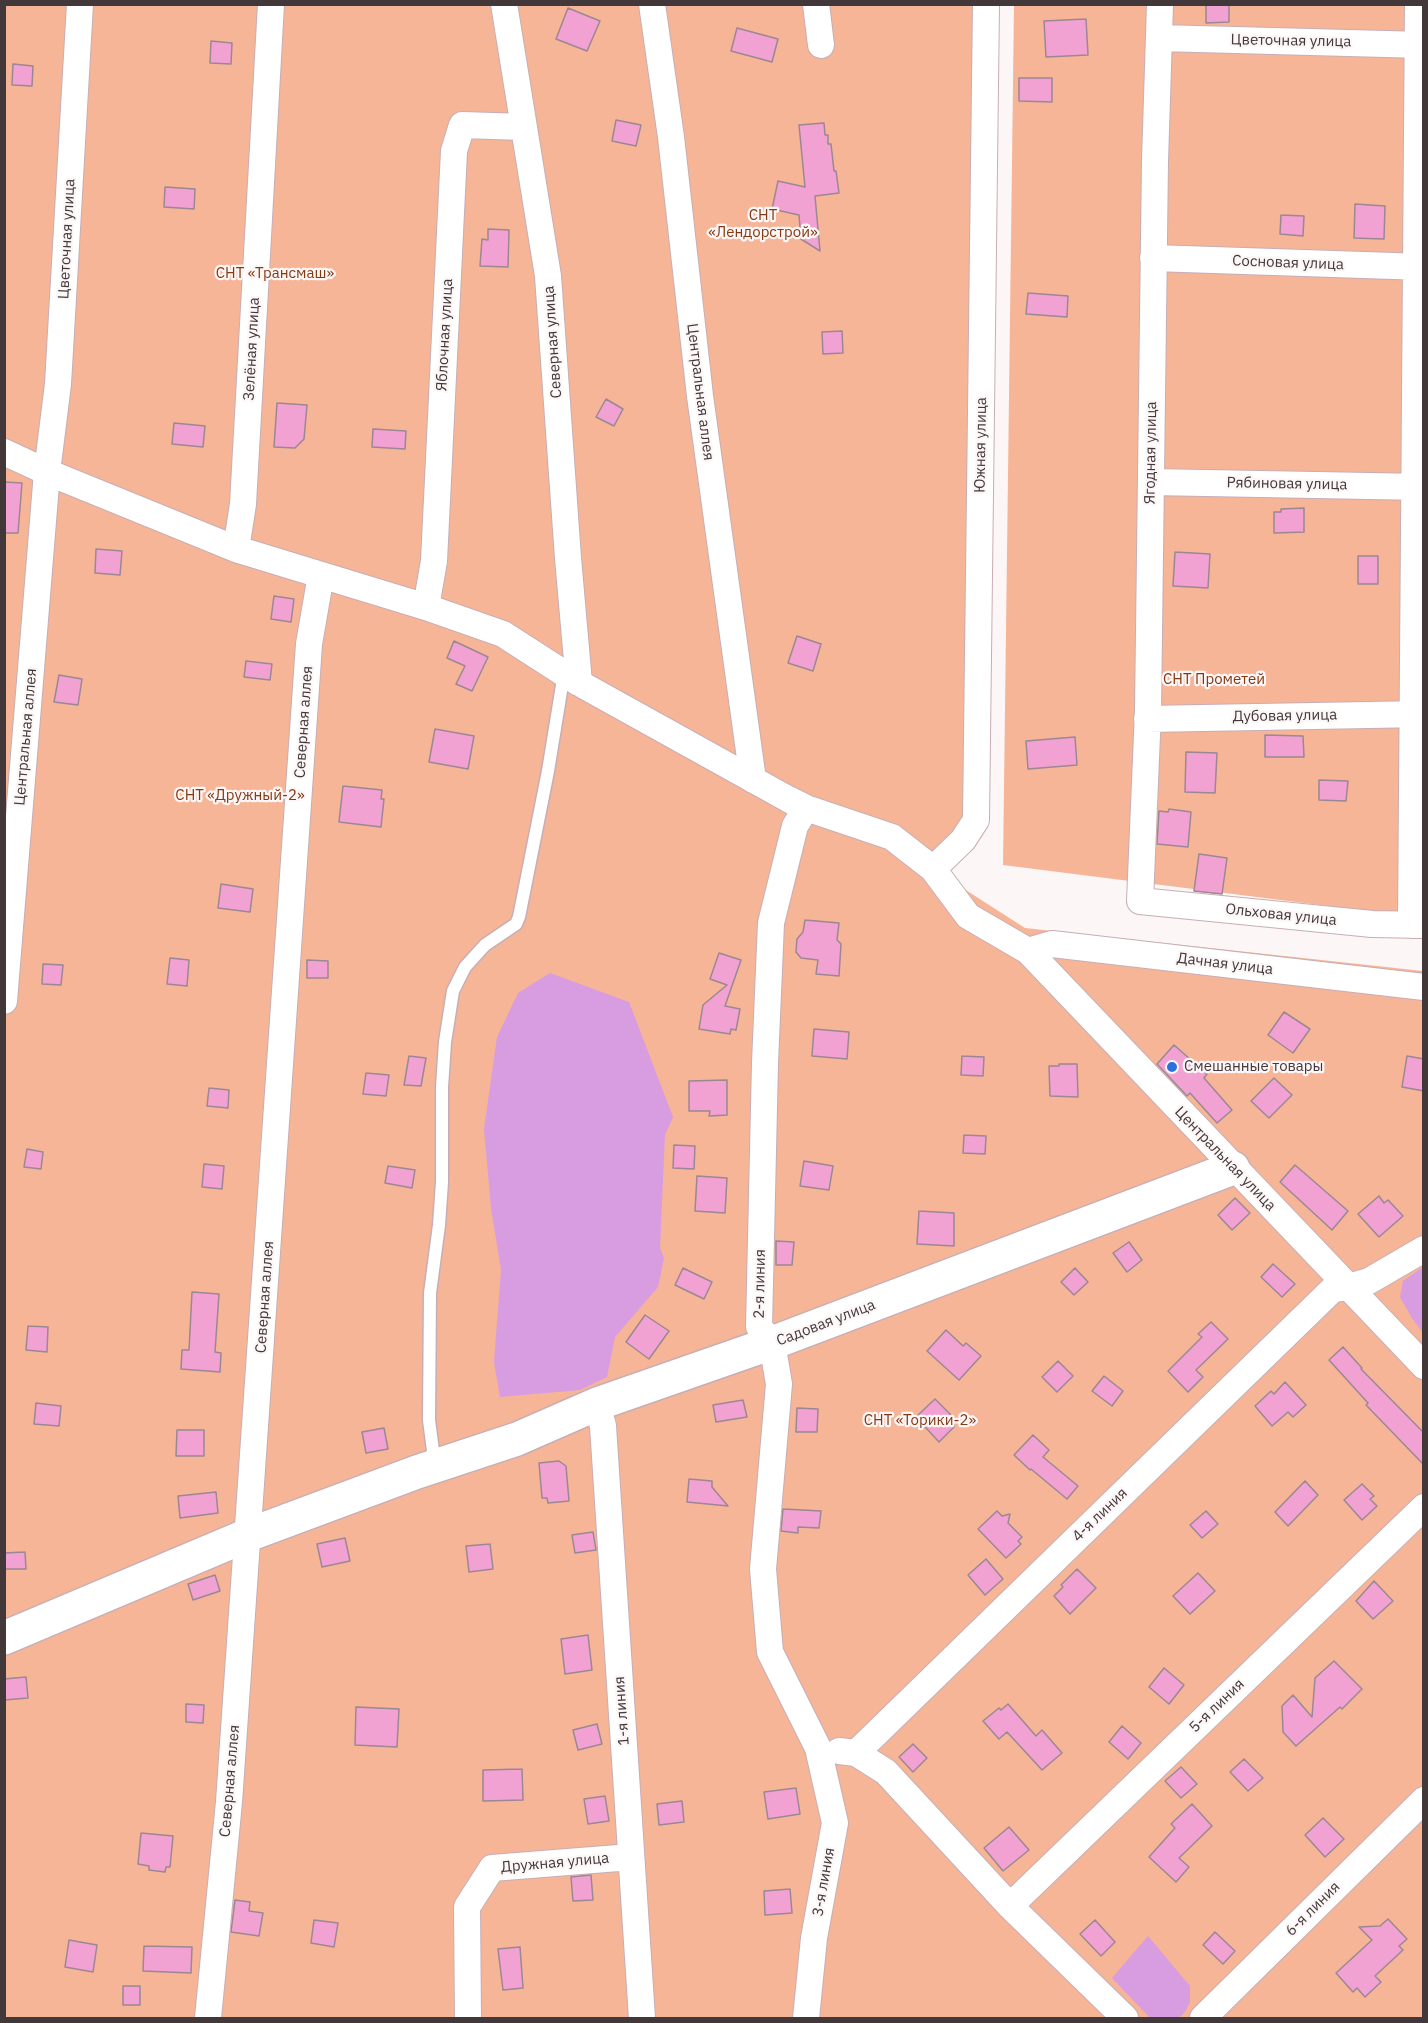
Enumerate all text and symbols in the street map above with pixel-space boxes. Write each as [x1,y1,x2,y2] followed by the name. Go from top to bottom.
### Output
[1231,31,1351,51] street label: Цветочная улица
[55,178,79,300] street label: Цветочная улица
[708,207,818,242] park label: СНТ «Лендорстрой»
[1232,252,1344,274] street label: Сосновая улица
[216,265,334,283] park label: СНТ «Трансмаш»
[433,278,457,392] street label: Яблочная улица
[540,285,566,399] street label: Северная улица
[240,297,264,401] street label: Зелёная улица
[683,322,717,462] street label: Центральная аллея
[971,397,991,493] street label: Южная улица
[1141,401,1161,505] street label: Ягодная улица
[1226,474,1348,494] street label: Рябиновая улица
[291,665,317,779] street label: Северная аллея
[11,668,41,806] street label: Центральная аллея
[1163,671,1265,689] park label: СНТ Прометей
[1233,706,1337,726] street label: Дубовая улица
[175,787,305,805] park label: СНТ «Дружный-2»
[1225,900,1337,930] street label: Ольховая улица
[1176,949,1274,979] street label: Дачная улица
[1184,1058,1323,1076] place label: Смешанные товары
[1165,1060,1179,1074] marker: Смешанные товары
[1171,1103,1279,1215] street label: Центральная улица
[252,1240,278,1354] street label: Северная аллея
[750,1249,770,1319] street label: 2-я линия
[774,1296,878,1350] street label: Садовая улица
[864,1412,976,1430] park label: СНТ «Торики-2»
[1069,1484,1131,1546] street label: 4-я линия
[1186,1675,1248,1737] street label: 5-я линия
[611,1676,633,1746] street label: 1-я линия
[216,1724,244,1838] street label: Северная аллея
[809,1846,839,1918] street label: 3-я линия
[500,1849,610,1877] street label: Дружная улица
[1282,1878,1344,1940] street label: 6-я линия

